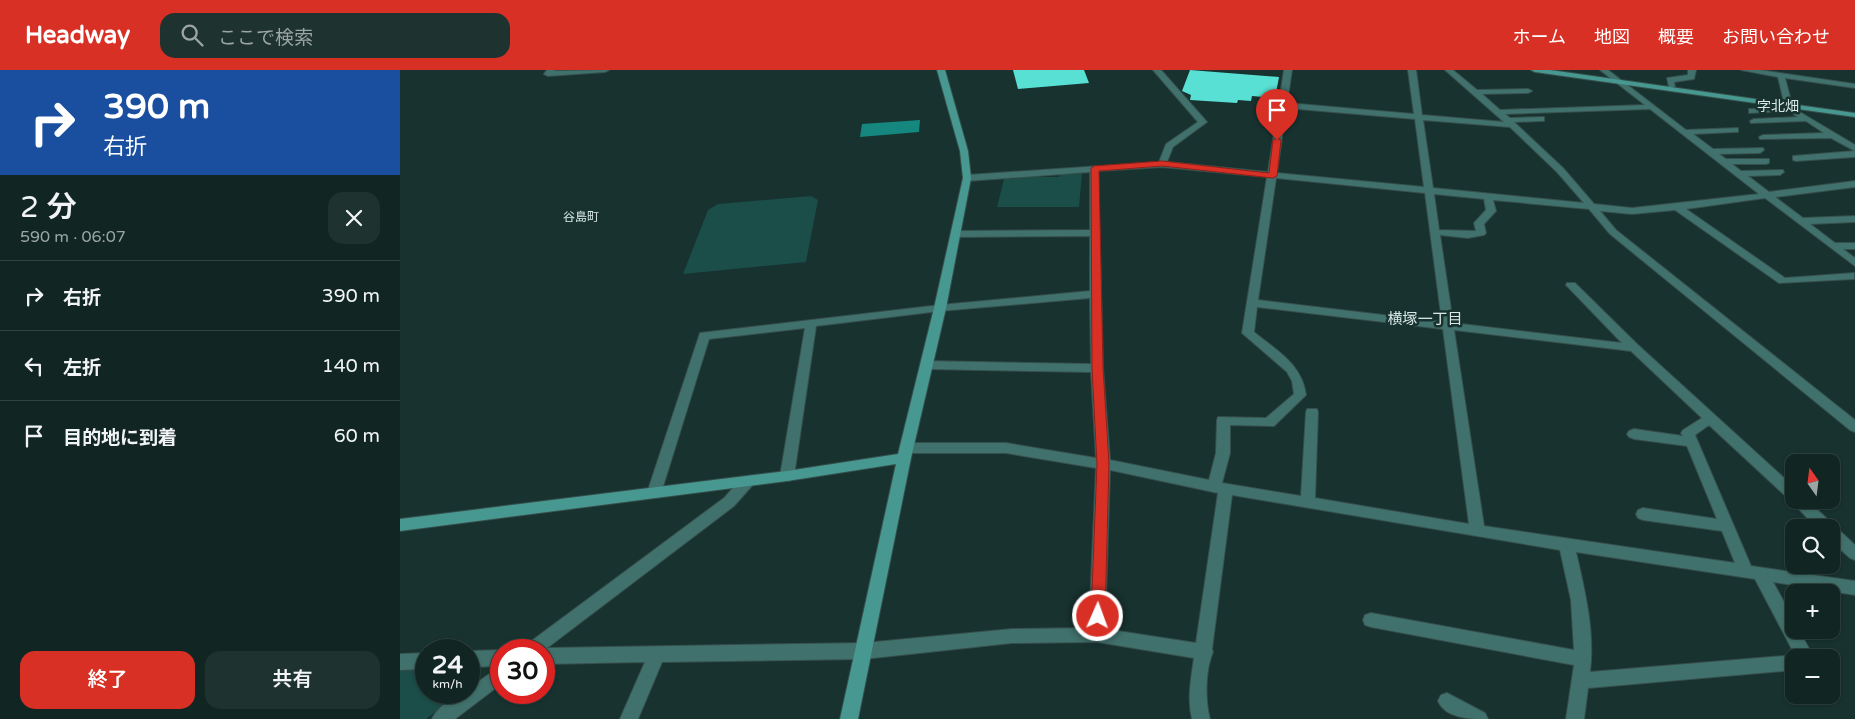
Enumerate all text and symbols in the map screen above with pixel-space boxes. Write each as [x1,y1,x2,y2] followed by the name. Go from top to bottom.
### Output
[160,13,510,58] search box
[25,21,130,50] text: Headway
[178,21,206,49] icon: search
[1513,26,1566,48] text: ホーム
[1594,26,1630,48] text: 地図
[1658,26,1694,48] text: 概要
[1722,26,1830,48] text: お問い合わせ
[218,27,313,49] text: ここで検索
[103,86,210,128] text: 390 m
[1256,89,1298,140] pin
[20,90,85,155] icon: right
[1263,96,1291,124] icon: arrive
[1757,98,1799,115] district label: 字北畑
[103,134,147,160] text: 右折
[20,189,77,226] text: 2 分
[328,192,380,244] button: close
[563,210,599,224] district label: 谷島町
[20,227,126,247] text: 590 m · 06:07
[20,282,48,310] icon: right
[322,285,380,307] text: 390 m
[63,287,101,309] text: 右折
[1387,310,1463,328] district label: 横塚一丁目
[20,352,48,380] icon: left
[322,355,380,377] text: 140 m
[63,357,101,379] text: 左折
[20,422,48,450] icon: arrive
[334,425,380,447] text: 60 m
[63,427,177,449] text: 目的地に到着
[1785,454,1840,509] north arrow
[1785,454,1840,704] map controls
[1785,519,1840,574] button: search
[1785,584,1840,639] button: +
[1071,589,1123,641] position arrow
[490,639,555,704] speed limit sign: 30
[1785,649,1840,704] button: −
[432,650,463,680] text: 24
[20,651,195,709] button: 終了
[205,651,380,709] button: 共有
[432,677,463,691] text: km/h

